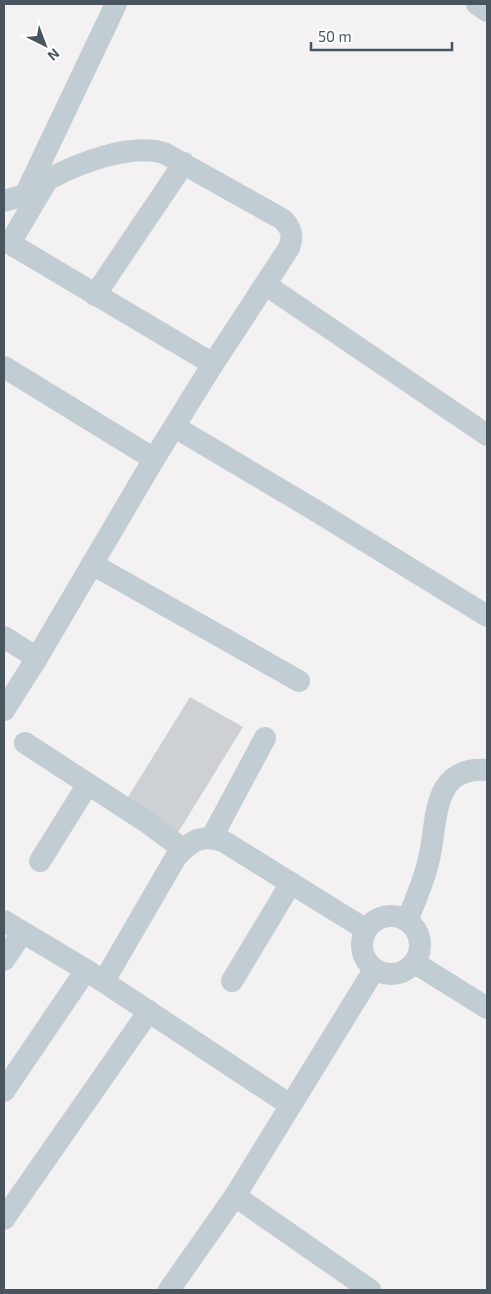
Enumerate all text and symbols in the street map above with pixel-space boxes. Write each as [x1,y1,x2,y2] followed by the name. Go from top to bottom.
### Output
[20,20,70,70] north arrow
[311,20,452,52] scale bar
[318,27,352,45] text: 50 m
[45,45,63,65] text: N

